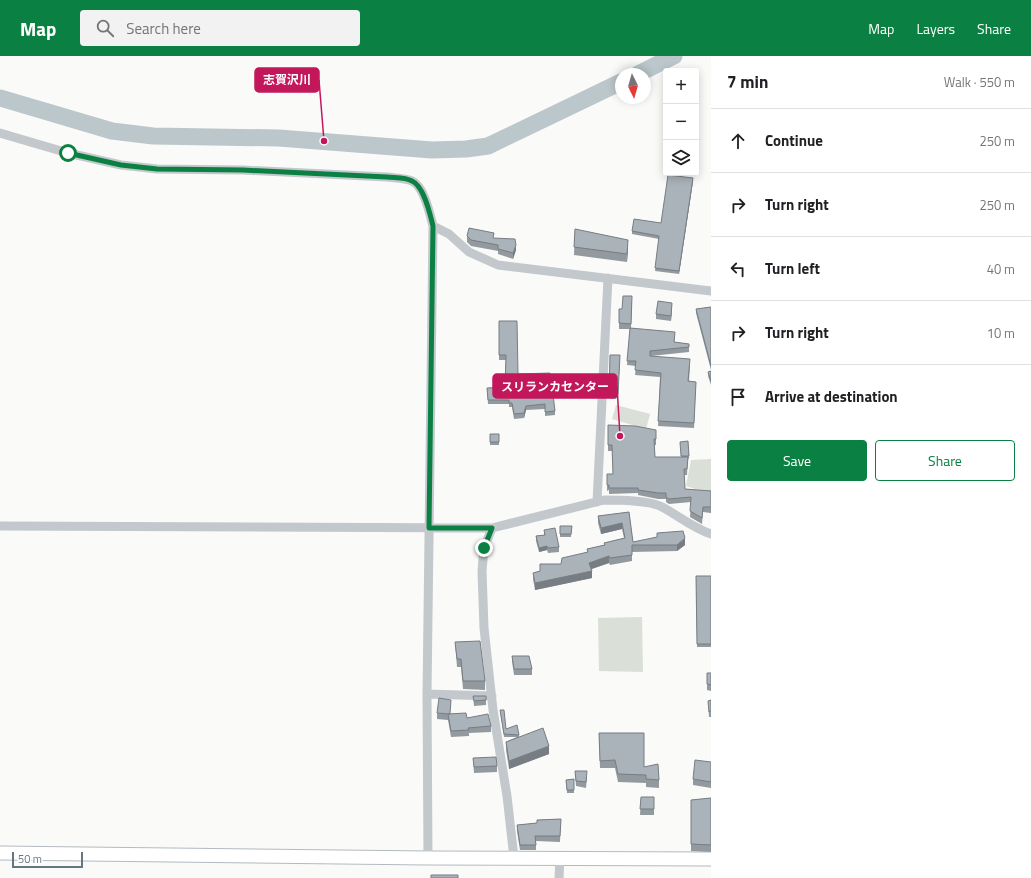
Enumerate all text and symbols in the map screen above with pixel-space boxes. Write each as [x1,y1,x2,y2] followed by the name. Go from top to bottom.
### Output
[80,10,360,46] search box
[20,14,56,43] text: Map
[94,17,116,39] icon: search
[126,17,201,40] text: Search here
[868,18,894,39] text: Map
[916,18,955,39] text: Layers
[977,18,1011,39] text: Share
[255,68,319,92] callout: 志賀沢川
[615,68,651,104] north arrow
[663,68,699,176] map controls
[663,68,699,104] button: +
[727,69,768,95] text: 7 min
[263,70,311,89] text: 志賀沢川
[944,72,1015,92] text: Walk · 550 m
[663,104,699,140] button: −
[765,129,823,152] text: Continue
[727,130,749,152] icon: ahead
[979,131,1015,151] text: 250 m
[663,140,699,176] button: layers
[59,144,77,162] route start
[765,193,829,216] text: Turn right
[727,194,749,216] icon: right
[979,195,1015,215] text: 250 m
[765,257,820,280] text: Turn left
[727,258,749,280] icon: left
[987,259,1015,279] text: 40 m
[765,321,829,344] text: Turn right
[727,322,749,344] icon: right
[987,323,1015,343] text: 10 m
[493,374,617,398] callout: スリランカセンター
[501,377,609,396] text: スリランカセンター
[765,385,898,408] text: Arrive at destination
[727,386,749,408] icon: arrive
[727,440,867,481] button: Save
[875,440,1015,481] button: Share
[475,539,493,557] route end
[12,850,83,869] scale bar
[18,851,42,867] text: 50 m

